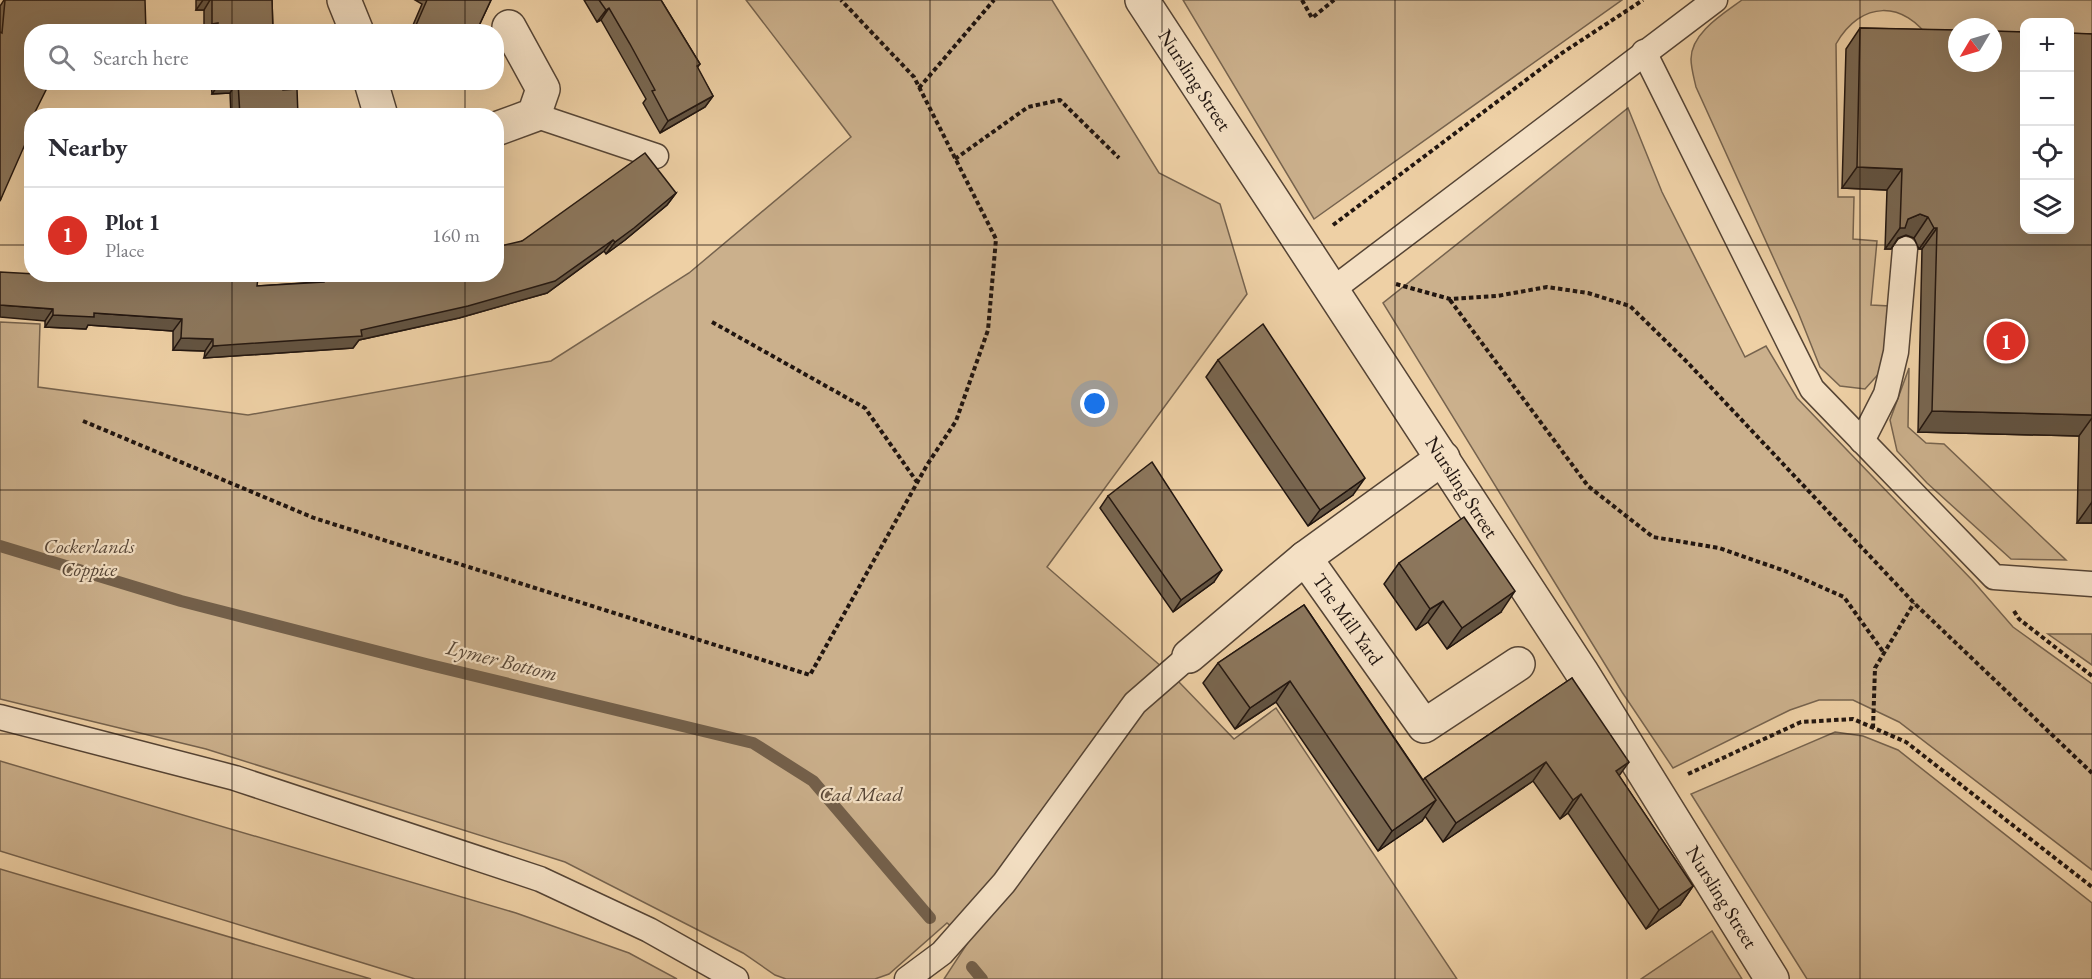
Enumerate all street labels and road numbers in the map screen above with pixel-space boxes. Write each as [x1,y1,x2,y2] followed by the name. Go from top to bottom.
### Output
[1152,24,1238,137] street label: Nursling Street
[1419,431,1505,544] street label: Nursling Street
[1307,568,1390,671] street label: The Mill Yard
[1680,841,1764,954] street label: Nursling Street

